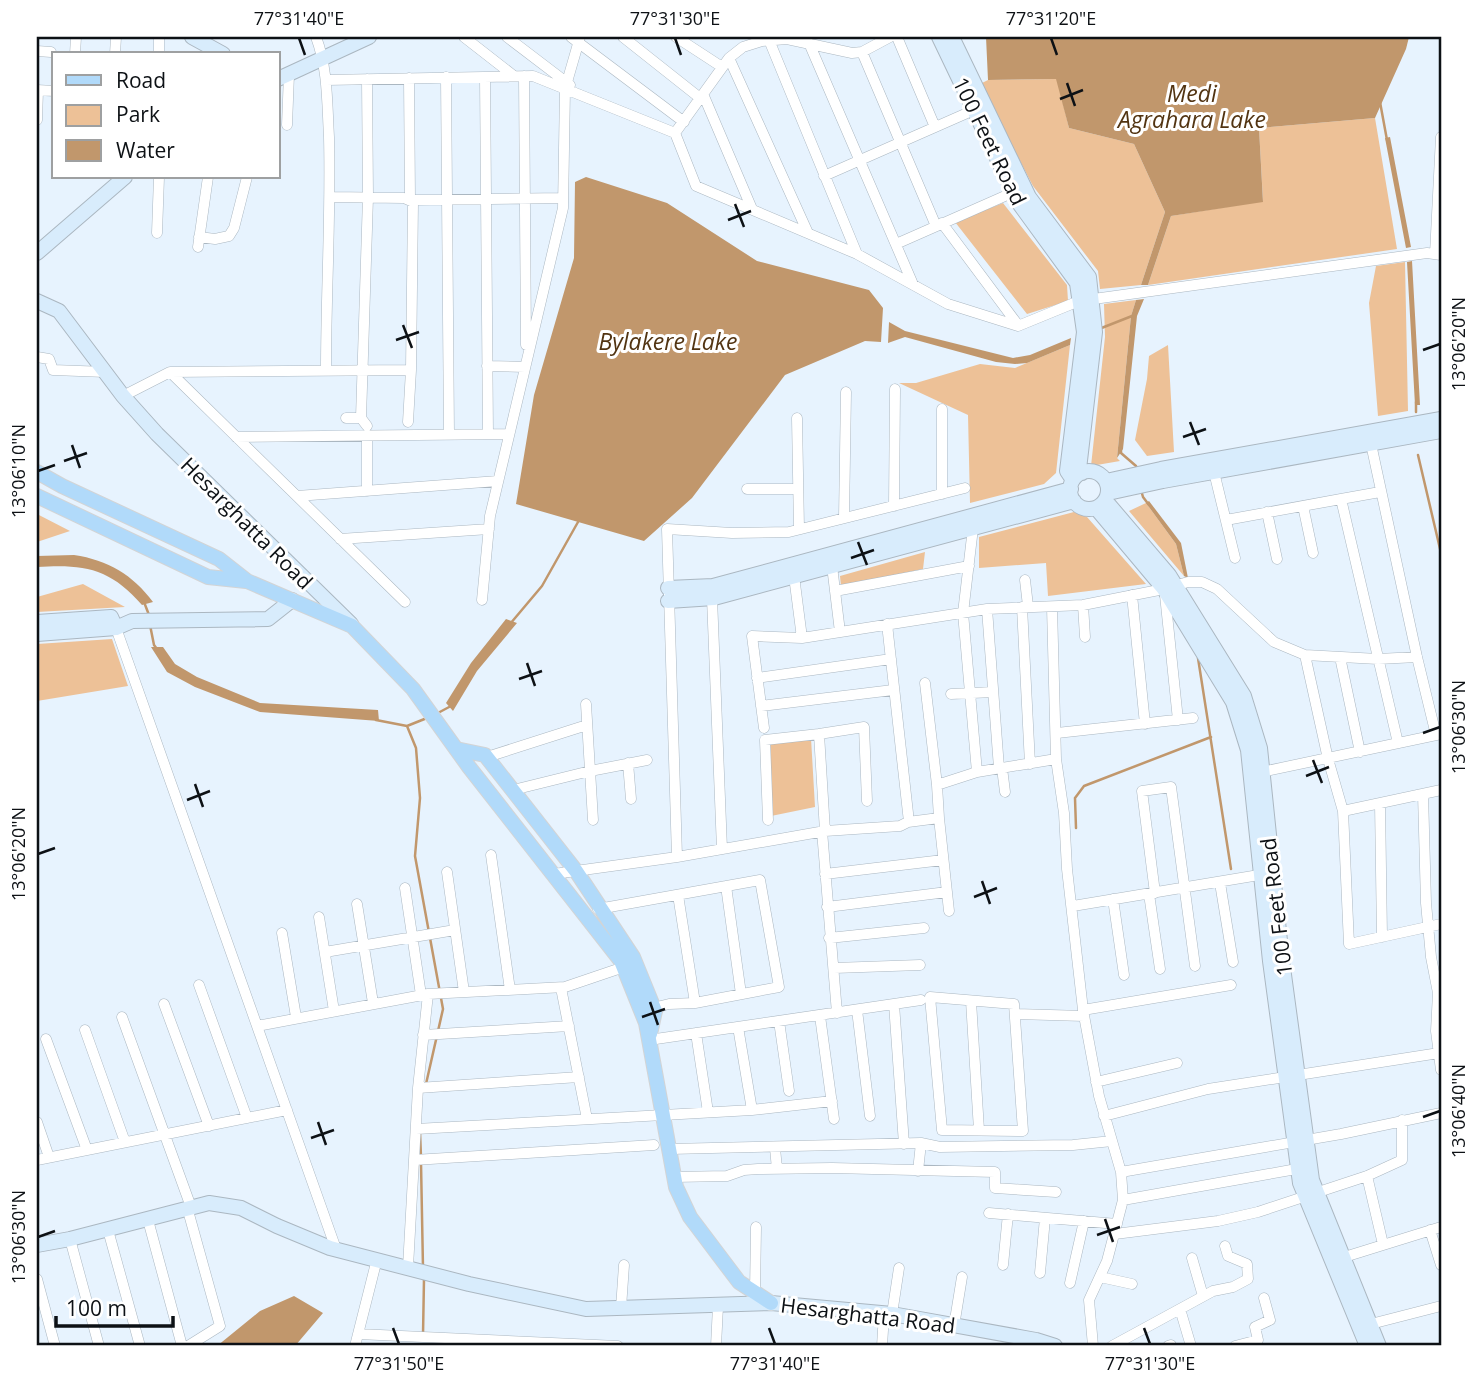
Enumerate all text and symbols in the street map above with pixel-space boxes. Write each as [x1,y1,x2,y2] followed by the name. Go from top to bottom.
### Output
[254,6,344,30] text: 77°31'40"E
[630,6,720,30] text: 77°31'30"E
[1006,6,1096,30] text: 77°31'20"E
[52,52,280,178] legend
[116,66,166,94] text: Road
[947,72,1033,210] street label: 100 Feet Road
[1116,77,1266,135] water label: Medi Agrahara Lake
[116,100,160,128] text: Park
[116,136,175,164] text: Water
[1446,297,1470,391] text: 13°06'20"N
[598,325,738,357] water label: Bylakere Lake
[6,424,30,518] text: 13°06'10"N
[175,451,319,595] street label: Hesarghatta Road
[1446,680,1470,774] text: 13°06'30"N
[6,807,30,901] text: 13°06'20"N
[1254,836,1298,978] street label: 100 Feet Road
[1446,1064,1470,1158] text: 13°06'40"N
[6,1190,30,1284] text: 13°06'30"N
[56,1285,173,1329] scale bar
[779,1290,957,1340] street label: Hesarghatta Road
[66,1294,127,1322] text: 100 m
[354,1351,444,1375] text: 77°31'50"E
[730,1351,820,1375] text: 77°31'40"E
[1105,1351,1195,1375] text: 77°31'30"E

